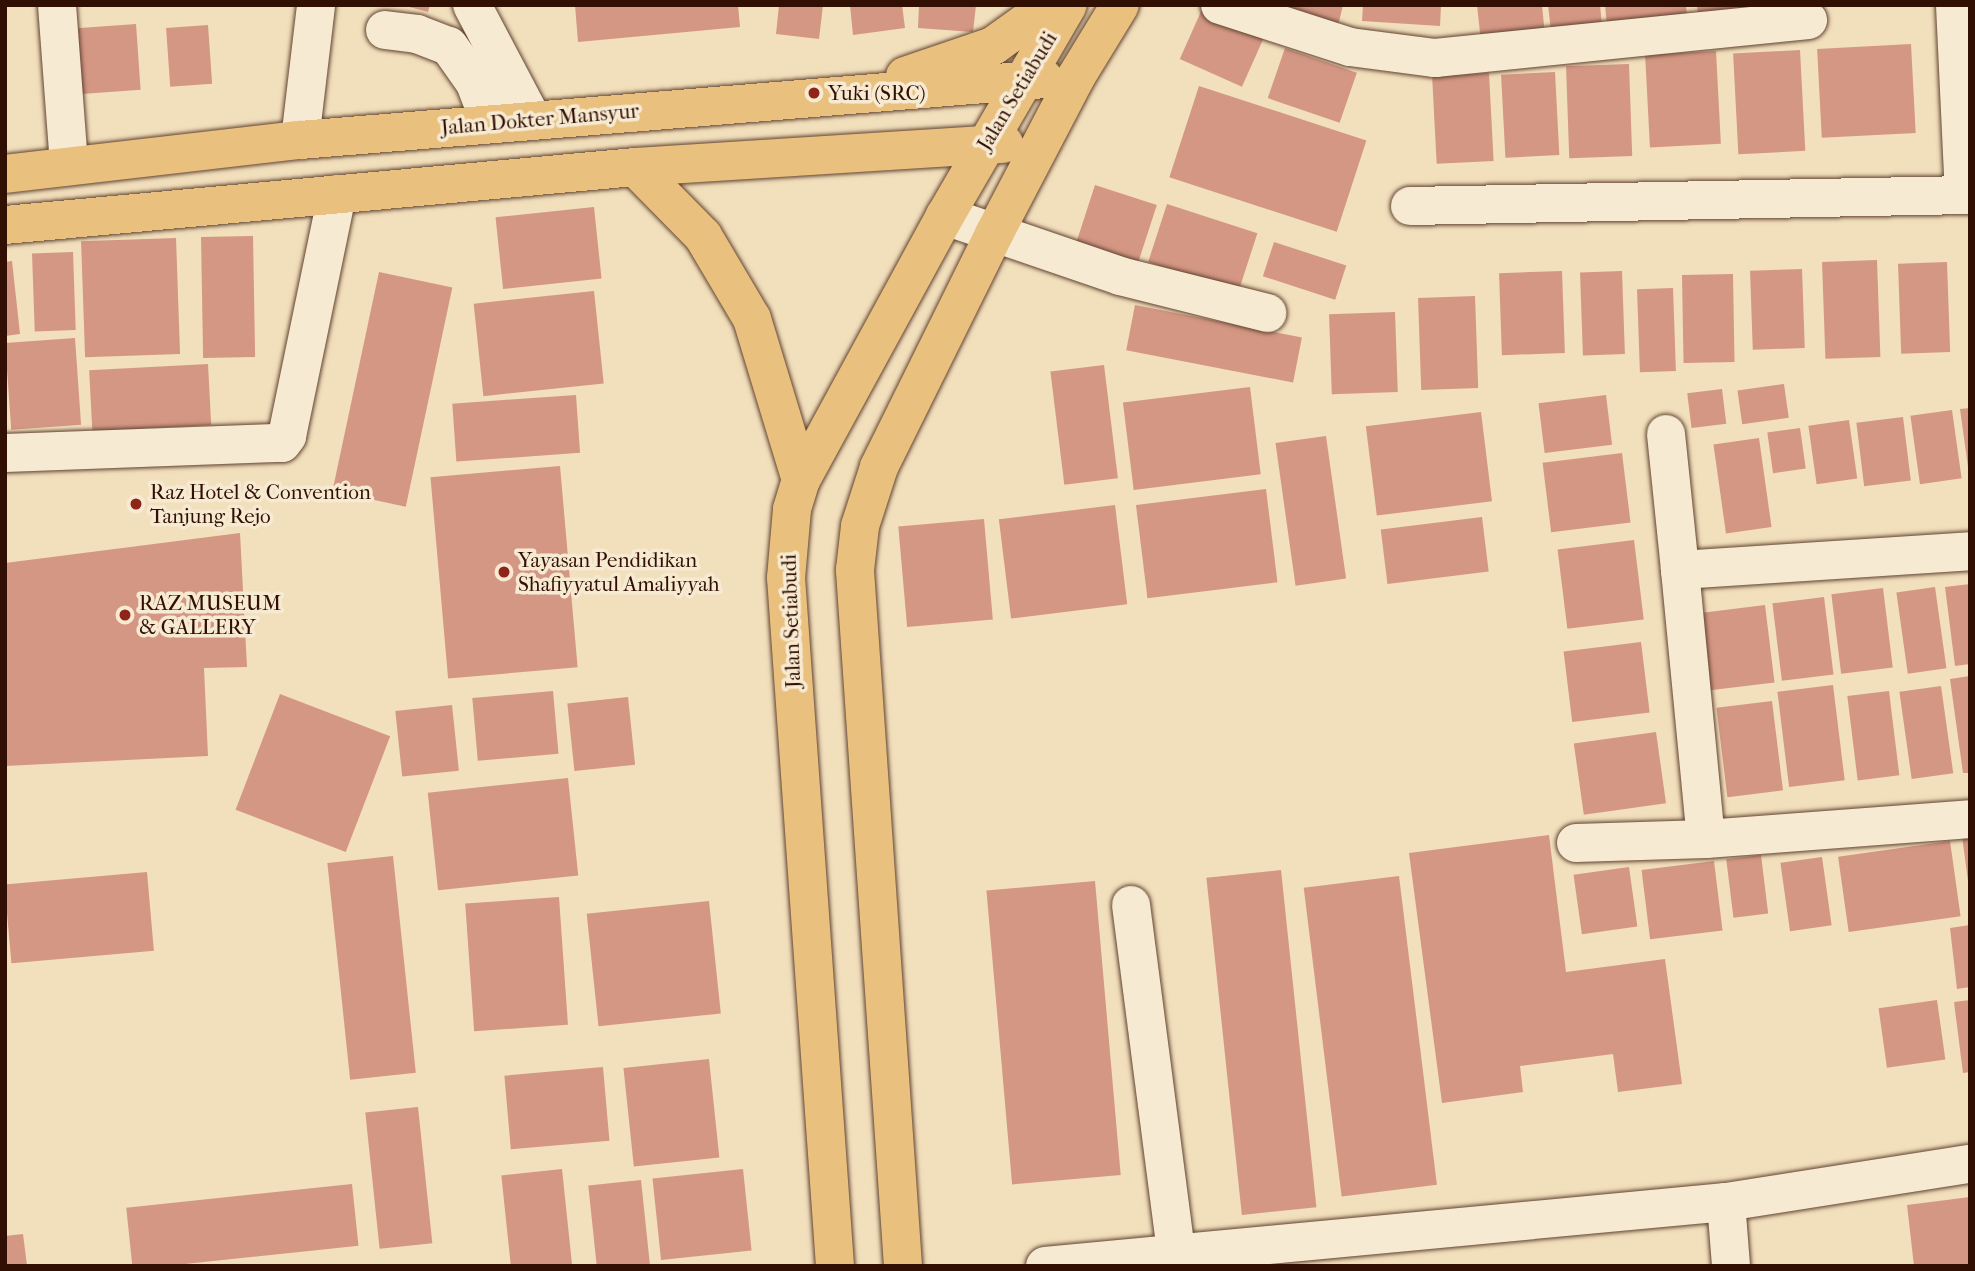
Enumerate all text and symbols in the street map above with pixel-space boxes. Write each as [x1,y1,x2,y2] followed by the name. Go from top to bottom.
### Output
[972,27,1062,155] street label: Jalan Setiabudi
[828,80,926,106] place label: Yuki (SRC)
[806,85,822,101] marker: Yuki (SRC)
[440,98,640,140] street label: Jalan Dokter Mansyur
[150,479,371,529] place label: Raz Hotel & Convention Tanjung Rejo
[128,496,144,512] marker: Raz Hotel & Convention Tanjung Rejo
[518,547,720,597] place label: Yayasan Pendidikan Shafiyyatul Amaliyyah
[776,553,806,689] street label: Jalan Setiabudi
[496,564,512,580] marker: Yayasan Pendidikan Shafiyyatul Amaliyyah
[139,590,281,640] place label: RAZ MUSEUM & GALLERY
[117,607,133,623] marker: RAZ MUSEUM & GALLERY

